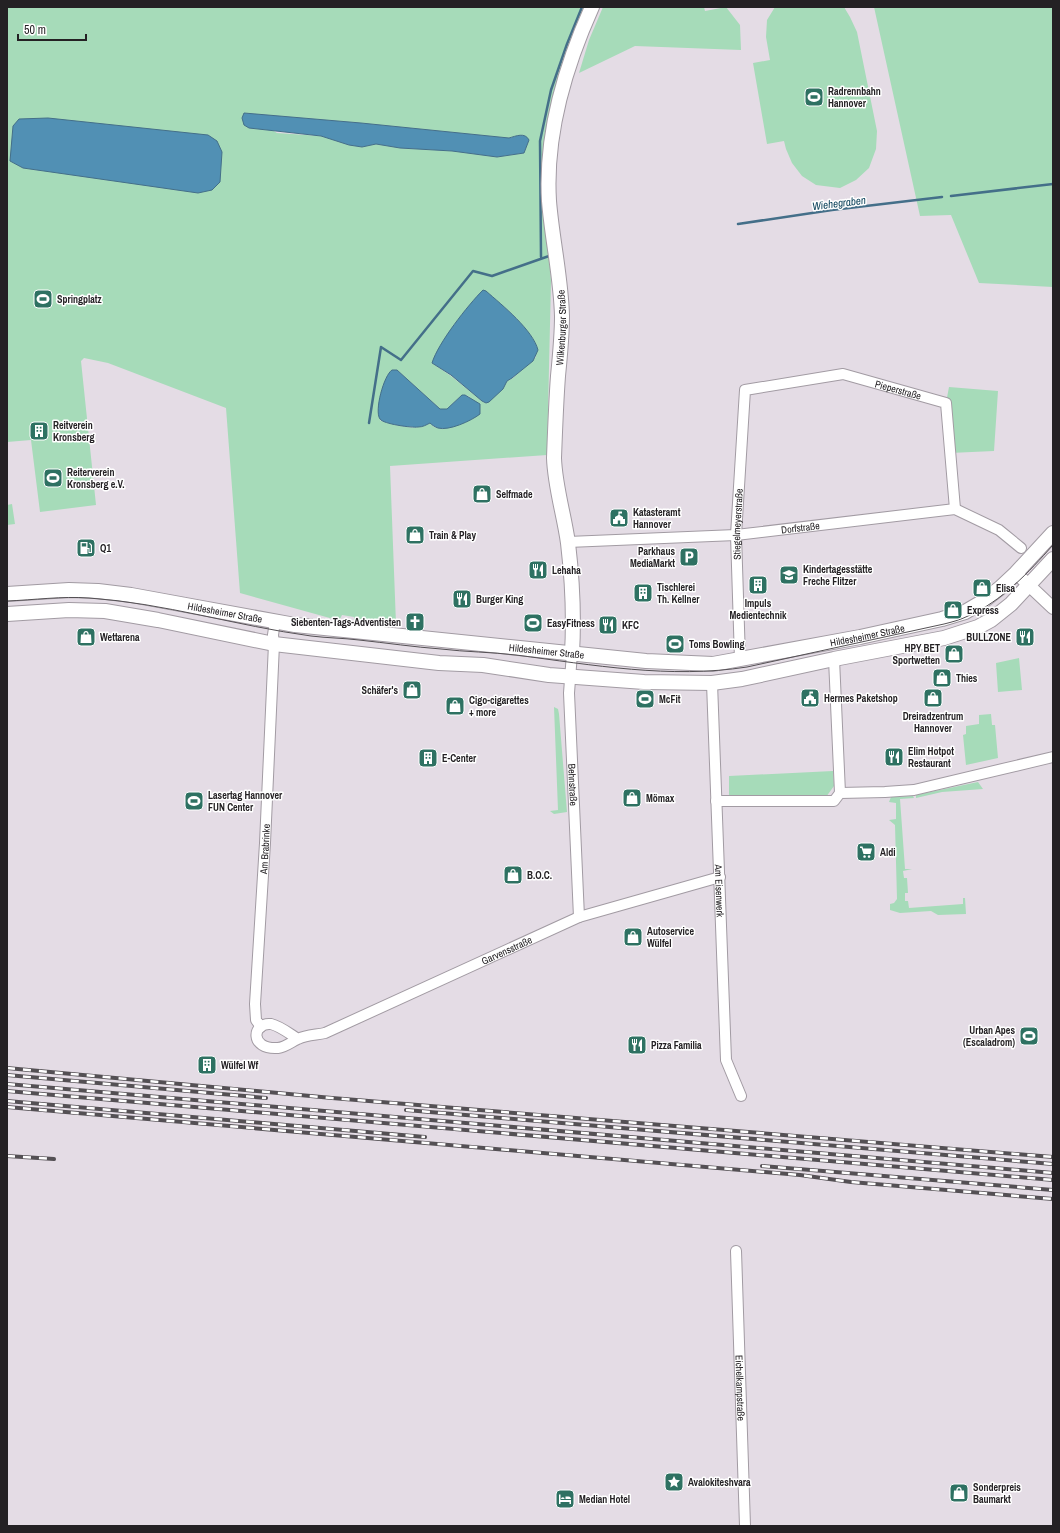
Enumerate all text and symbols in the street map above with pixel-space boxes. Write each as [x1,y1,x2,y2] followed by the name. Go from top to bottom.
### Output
[18,16,86,42] scale bar
[24,22,46,38] text: 50 m
[828,85,881,110] place label: Radrennbahn Hannover
[803,86,825,108] sports icon: Radrennbahn Hannover
[811,193,867,213] water label: Wiehegraben
[32,288,54,310] sports icon: Springplatz
[553,289,569,366] street label: Wilkenburger Straße
[57,293,102,306] place label: Springplatz
[873,377,923,403] street label: Pieperstraße
[53,419,94,444] place label: Reitverein Kronsberg
[28,420,50,442] building icon: Reitverein Kronsberg
[67,466,125,491] place label: Reiterverein Kronsberg e.V.
[42,467,64,489] sports icon: Reiterverein Kronsberg e.V.
[471,483,493,505] shop icon: Selfmade
[496,488,533,501] place label: Selfmade
[730,488,746,560] street label: Stiegelmeyerstraße
[633,506,681,531] place label: Katasteramt Hannover
[608,507,630,529] public building icon: Katasteramt Hannover
[780,519,821,537] street label: Dorfstraße
[404,524,426,546] shop icon: Train & Play
[429,529,476,542] place label: Train & Play
[75,537,97,559] fuel station icon: Q1
[100,542,111,555] place label: Q1
[630,545,675,570] place label: Parkhaus MediaMarkt
[678,546,700,568] parking icon: Parkhaus MediaMarkt
[527,559,549,581] restaurant icon: Lehaha
[803,563,873,588] place label: Kindertagesstätte Freche Flitzer
[552,564,581,577] place label: Lehaha
[778,564,800,586] school or university icon: Kindertagesstätte Freche Flitzer
[747,574,769,596] building icon: Impuls Medientechnik
[971,577,993,599] shop icon: Elisa
[657,581,700,606] place label: Tischlerei Th. Kellner
[632,582,654,604] building icon: Tischlerei Th. Kellner
[996,582,1016,595] place label: Elisa
[451,588,473,610] restaurant icon: Burger King
[476,593,523,606] place label: Burger King
[730,597,787,622] place label: Impuls Medientechnik
[187,599,264,626] street label: Hildesheimer Straße
[942,599,964,621] shop icon: Express
[967,604,999,617] place label: Express
[404,611,426,633] church icon: Siebenten-Tags-Adventisten
[522,612,544,634] sports icon: EasyFitness
[597,614,619,636] restaurant icon: KFC
[291,616,401,629] place label: Siebenten-Tags-Adventisten
[547,617,595,630] place label: EasyFitness
[622,619,639,632] place label: KFC
[829,621,906,649] street label: Hildesheimer Straße
[75,626,97,648] shop icon: Wettarena
[1014,626,1036,648] restaurant icon: BULLZONE
[100,631,140,644] place label: Wettarena
[966,631,1012,644] place label: BULLZONE
[664,633,686,655] sports icon: Toms Bowling
[689,638,744,651] place label: Toms Bowling
[508,641,585,662] street label: Hildesheimer Straße
[893,642,940,667] place label: HPY BET Sportwetten
[943,643,965,665] shop icon: HPY BET Sportwetten
[931,667,953,689] shop icon: Thies
[956,672,978,685] place label: Thies
[401,679,423,701] shop icon: Schäfer's
[361,684,398,697] place label: Schäfer's
[799,687,821,709] public building icon: Hermes Paketshop
[922,687,944,709] shop icon: Dreiradzentrum Hannover
[634,688,656,710] sports icon: McFit
[824,692,898,705] place label: Hermes Paketshop
[659,693,681,706] place label: McFit
[469,694,529,719] place label: Cigo-cigarettes + more
[444,695,466,717] shop icon: Cigo-cigarettes + more
[903,710,963,735] place label: Dreiradzentrum Hannover
[908,745,954,770] place label: Elim Hotpot Restaurant
[883,746,905,768] restaurant icon: Elim Hotpot Restaurant
[417,747,439,769] building icon: E-Center
[442,752,477,765] place label: E-Center
[565,763,580,807] street label: Behnstraße
[621,787,643,809] shop icon: Mömax
[208,789,283,814] place label: Lasertag Hannover FUN Center
[183,790,205,812] sports icon: Lasertag Hannover FUN Center
[646,792,675,805] place label: Mömax
[257,823,273,875] street label: Am Brabrinke
[855,841,877,863] supermarket icon: Aldi
[880,846,896,859] place label: Aldi
[712,863,727,918] street label: Am Eisenwerk
[502,864,524,886] shop icon: B.O.C.
[527,869,552,882] place label: B.O.C.
[647,925,694,950] place label: Autoservice Wülfel
[622,926,644,948] shop icon: Autoservice Wülfel
[479,933,534,968] street label: Garvensstraße
[963,1024,1015,1049] place label: Urban Apes (Escaladrom)
[1018,1025,1040,1047] sports icon: Urban Apes (Escaladrom)
[626,1034,648,1056] restaurant icon: Pizza Familia
[651,1039,702,1052] place label: Pizza Familia
[196,1054,218,1076] building icon: Wülfel Wf
[221,1059,258,1072] place label: Wülfel Wf
[732,1355,748,1422] street label: Eichelkampstraße
[663,1471,685,1493] place icon: Avalokiteshvara
[688,1476,751,1489] place label: Avalokiteshvara
[973,1481,1021,1506] place label: Sonderpreis Baumarkt
[948,1482,970,1504] shop icon: Sonderpreis Baumarkt
[554,1488,576,1510] hotel icon: Median Hotel
[579,1493,630,1506] place label: Median Hotel

